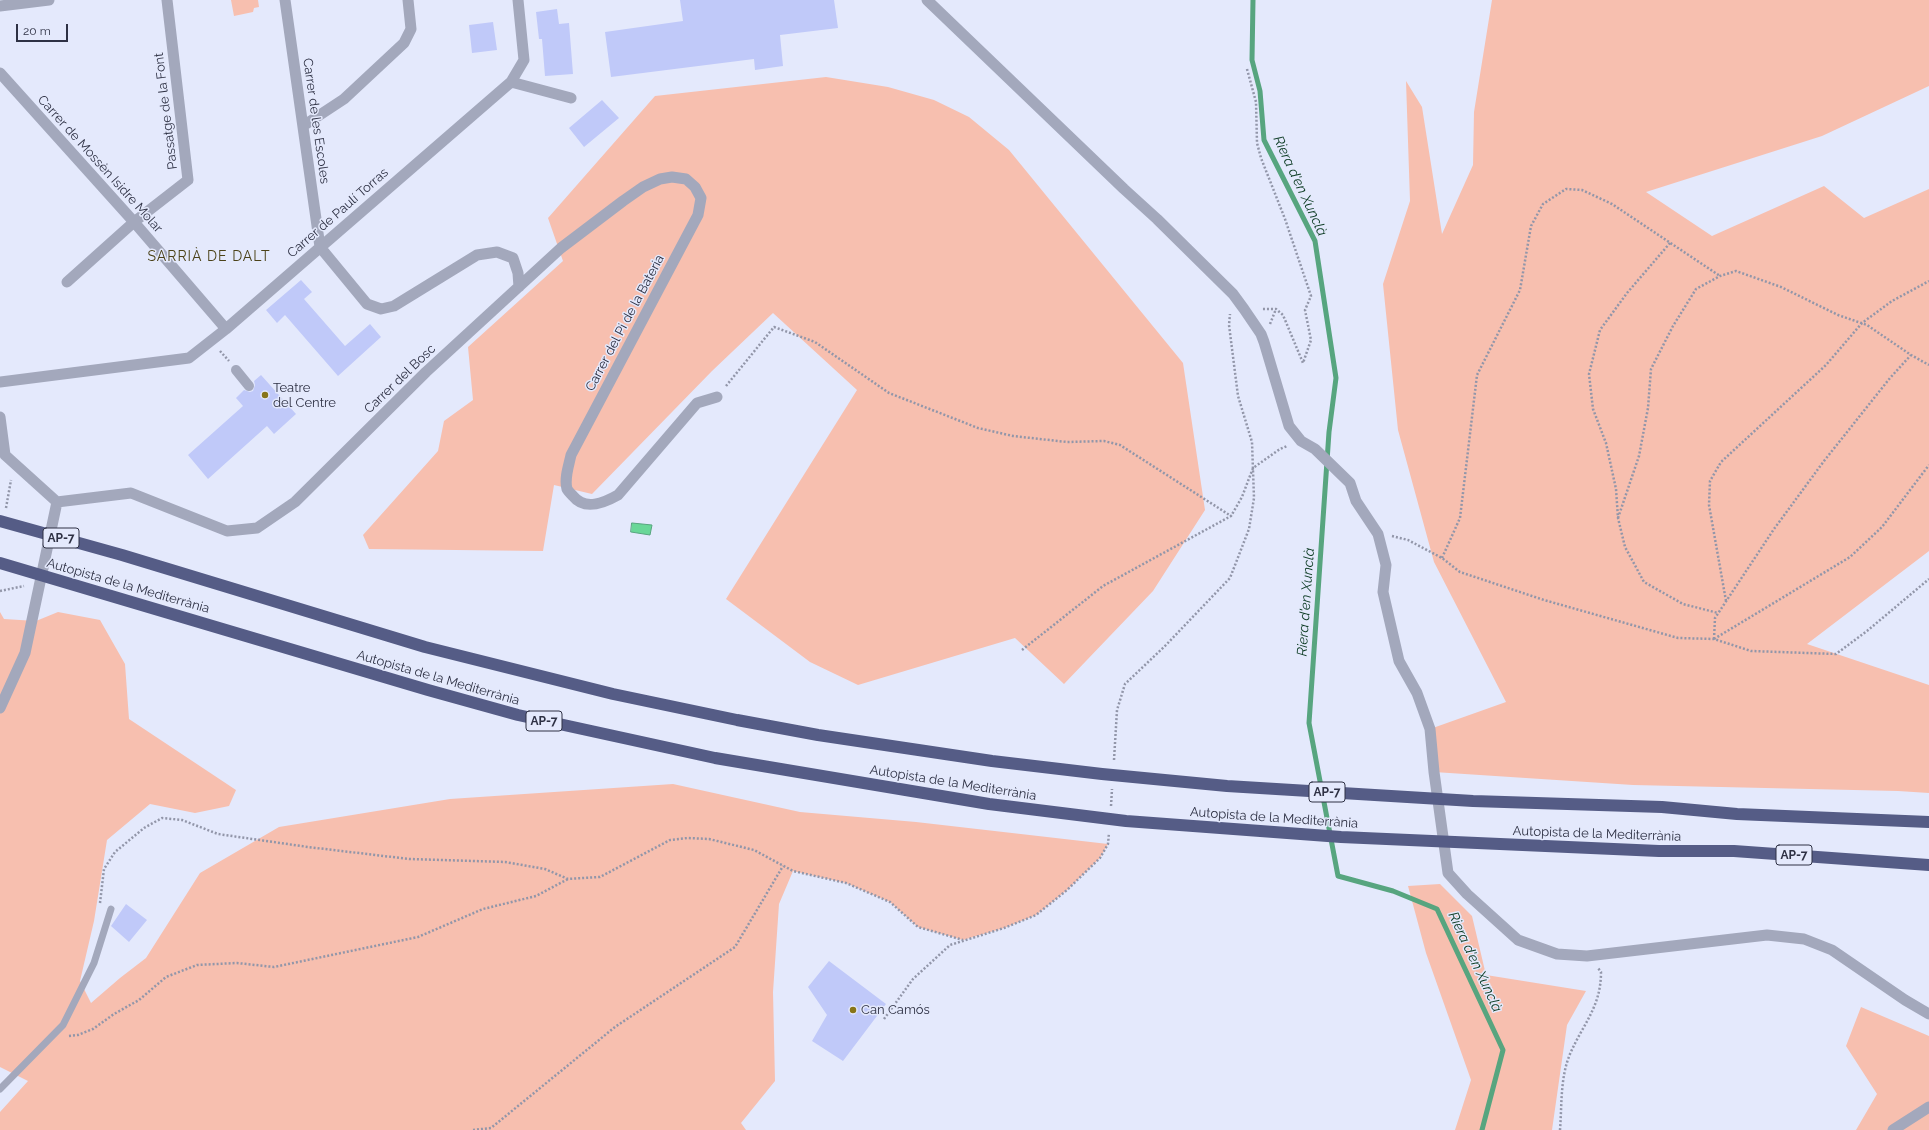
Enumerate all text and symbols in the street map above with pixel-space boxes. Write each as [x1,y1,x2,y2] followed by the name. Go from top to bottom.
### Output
[18,16,70,42] scale bar
[23,24,51,38] text: 20 m
[151,52,181,170] street label: Passatge de la Font
[299,57,333,185] street label: Carrer de les Escoles
[34,92,166,236] street label: Carrer de Mossèn Isidre Molar
[1269,133,1331,239] water label: Riera d'en Xunclà
[284,165,392,261] street label: Carrer de Paulí Torras
[148,249,270,265] district label: SARRIÀ DE DALT
[582,252,668,394] street label: Carrer del Pi de la Bateria
[361,341,439,417] street label: Carrer del Bosc
[273,380,336,411] place label: Teatre del Centre
[260,390,270,400] marker: Teatre del Centre
[43,528,79,548] road number: AP-7
[1294,547,1318,657] water label: Riera d'en Xunclà
[45,555,211,617] street label: Autopista de la Mediterrània
[355,647,521,709] street label: Autopista de la Mediterrània
[526,711,562,731] road number: AP-7
[869,762,1037,804] street label: Autopista de la Mediterrània
[1309,782,1345,802] road number: AP-7
[1189,804,1359,832] street label: Autopista de la Mediterrània
[1512,823,1682,845] street label: Autopista de la Mediterrània
[1776,845,1812,865] road number: AP-7
[1444,909,1506,1015] water label: Riera d'en Xunclà
[861,1002,930,1018] place label: Can Camós
[848,1005,858,1015] marker: Can Camós

